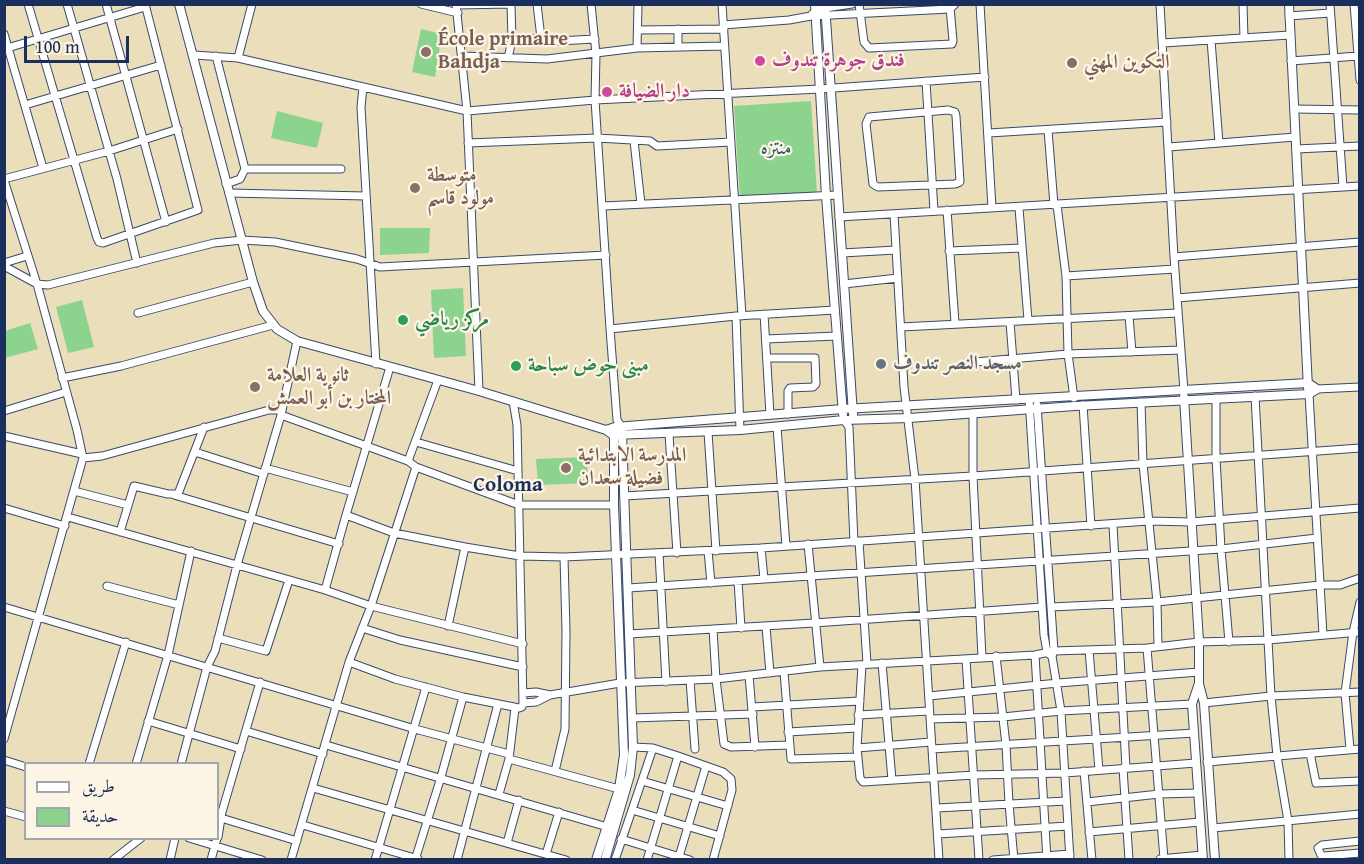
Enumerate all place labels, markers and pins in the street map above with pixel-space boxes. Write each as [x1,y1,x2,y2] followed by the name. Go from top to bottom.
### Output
[438,28,568,75] place label: École primaire Bahdja
[419,45,433,59] marker: École primaire Bahdja
[772,49,905,73] place label: فندق جوهرة تندوف
[1084,51,1170,75] place label: التكوين المهني
[753,54,767,68] marker: فندق جوهرة تندوف
[1065,56,1079,70] marker: التكوين المهني
[619,80,690,104] place label: دار الضيافة
[600,85,614,99] marker: دار الضيافة
[427,164,494,211] place label: متوسطة مولود قاسم
[408,181,422,195] marker: متوسطة مولود قاسم
[415,308,489,332] place label: مركز رياضي
[396,313,410,327] marker: مركز رياضي
[893,352,1022,376] place label: مسجد النصر تندوف
[528,354,649,378] place label: مبنى حوض سباحة
[874,357,888,371] marker: مسجد النصر تندوف
[509,359,523,373] marker: مبنى حوض سباحة
[267,364,391,411] place label: ثانوية العلامة المختار بن أبو العمش
[248,380,262,394] marker: ثانوية العلامة المختار بن أبو العمش
[578,444,686,491] place label: المدرسة الابتدائية فضيلة سعدان
[559,461,573,475] marker: المدرسة الابتدائية فضيلة سعدان

